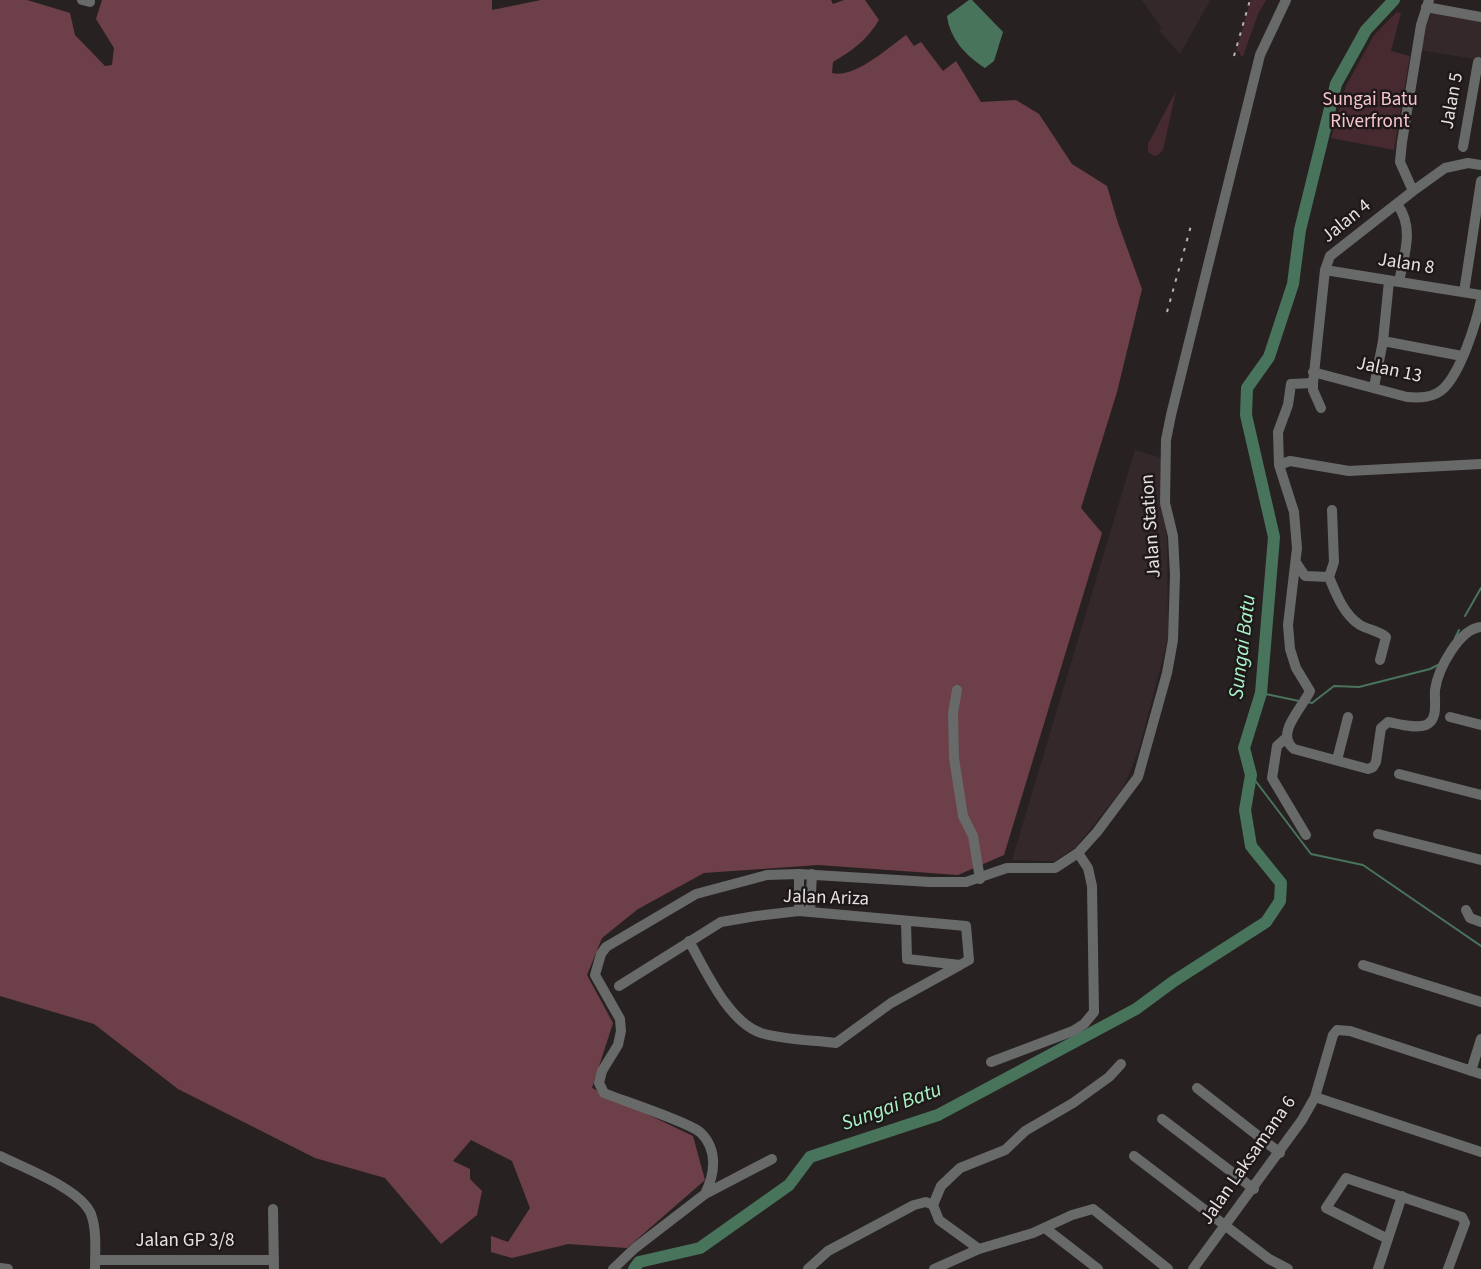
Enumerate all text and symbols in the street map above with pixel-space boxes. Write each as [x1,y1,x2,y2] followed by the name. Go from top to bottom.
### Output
[1437,71,1469,131] street label: Jalan 5
[1322,90,1418,134] park label: Sungai Batu Riverfront
[1318,195,1376,249] street label: Jalan 4
[1376,249,1436,281] street label: Jalan 8
[1354,353,1424,389] street label: Jalan 13
[1137,473,1167,579] street label: Jalan Station
[1225,593,1263,701] water label: Sungai Batu
[783,886,869,912] street label: Jalan Ariza
[838,1078,946,1138] water label: Sungai Batu
[1196,1092,1302,1230] street label: Jalan Laksamana 6
[135,1231,235,1253] street label: Jalan GP 3/8

